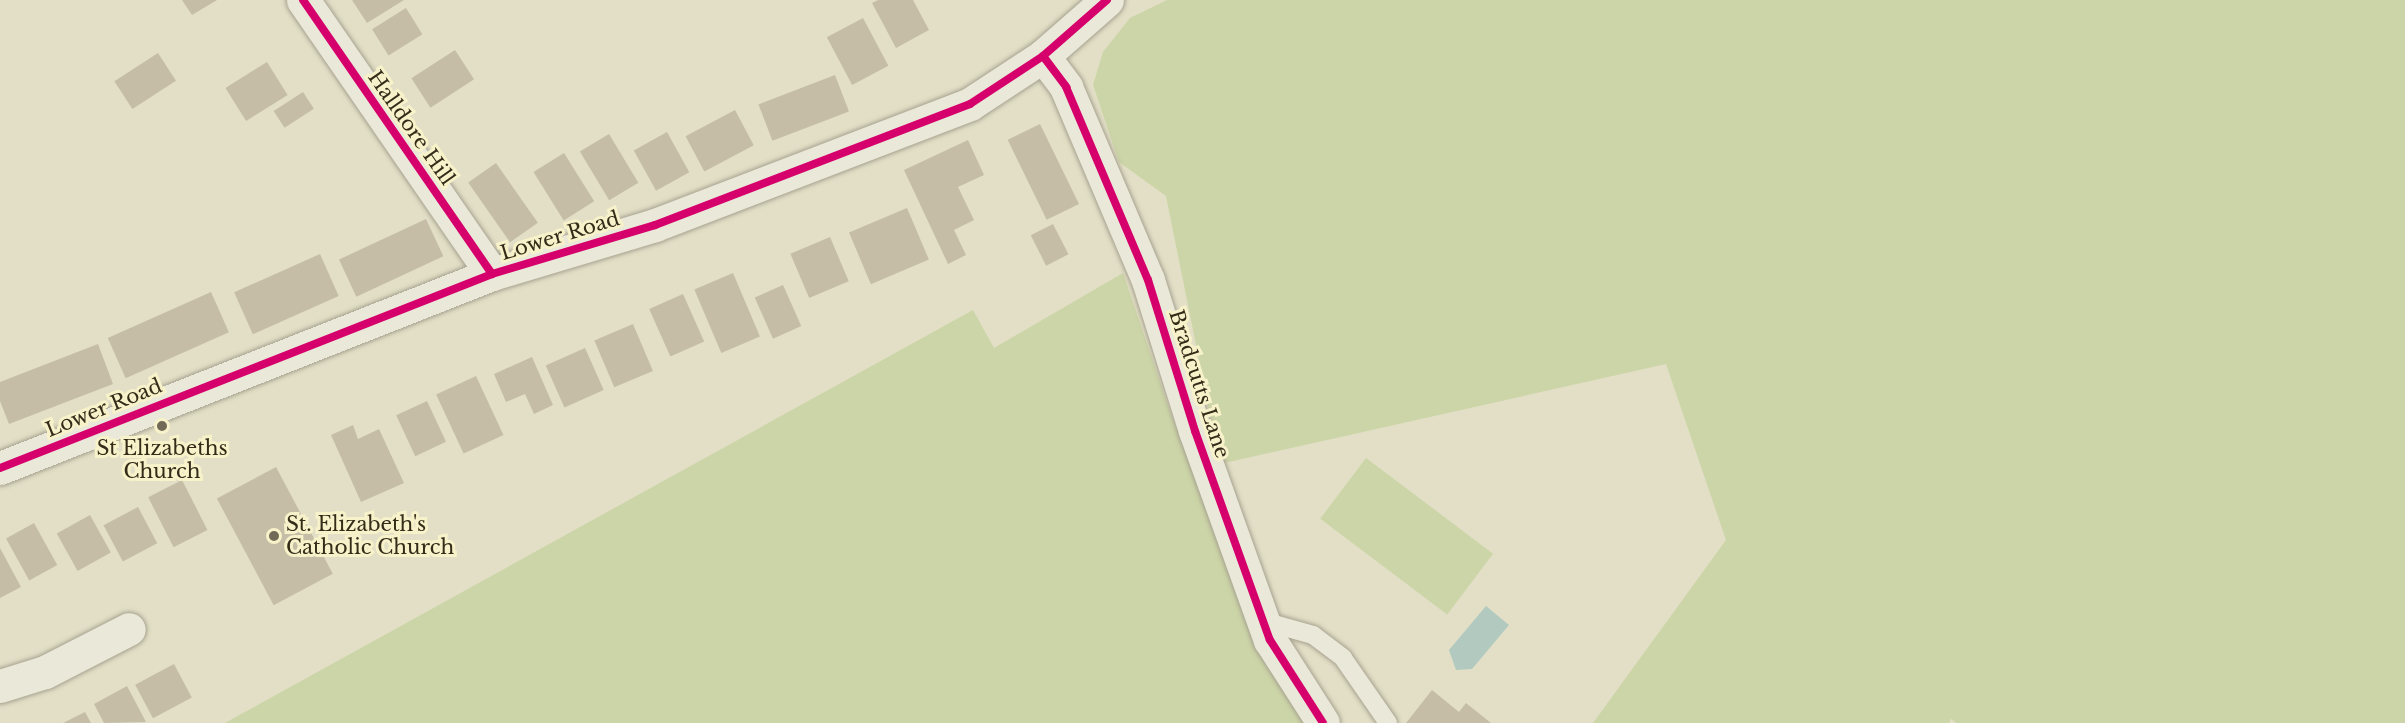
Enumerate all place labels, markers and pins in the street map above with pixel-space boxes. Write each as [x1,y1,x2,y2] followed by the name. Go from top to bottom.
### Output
[155,419,169,433] marker: St Elizabeths Church
[96,436,228,483] place label: St Elizabeths Church
[286,512,454,559] place label: St. Elizabeth's Catholic Church
[267,529,281,543] marker: St. Elizabeth's Catholic Church

